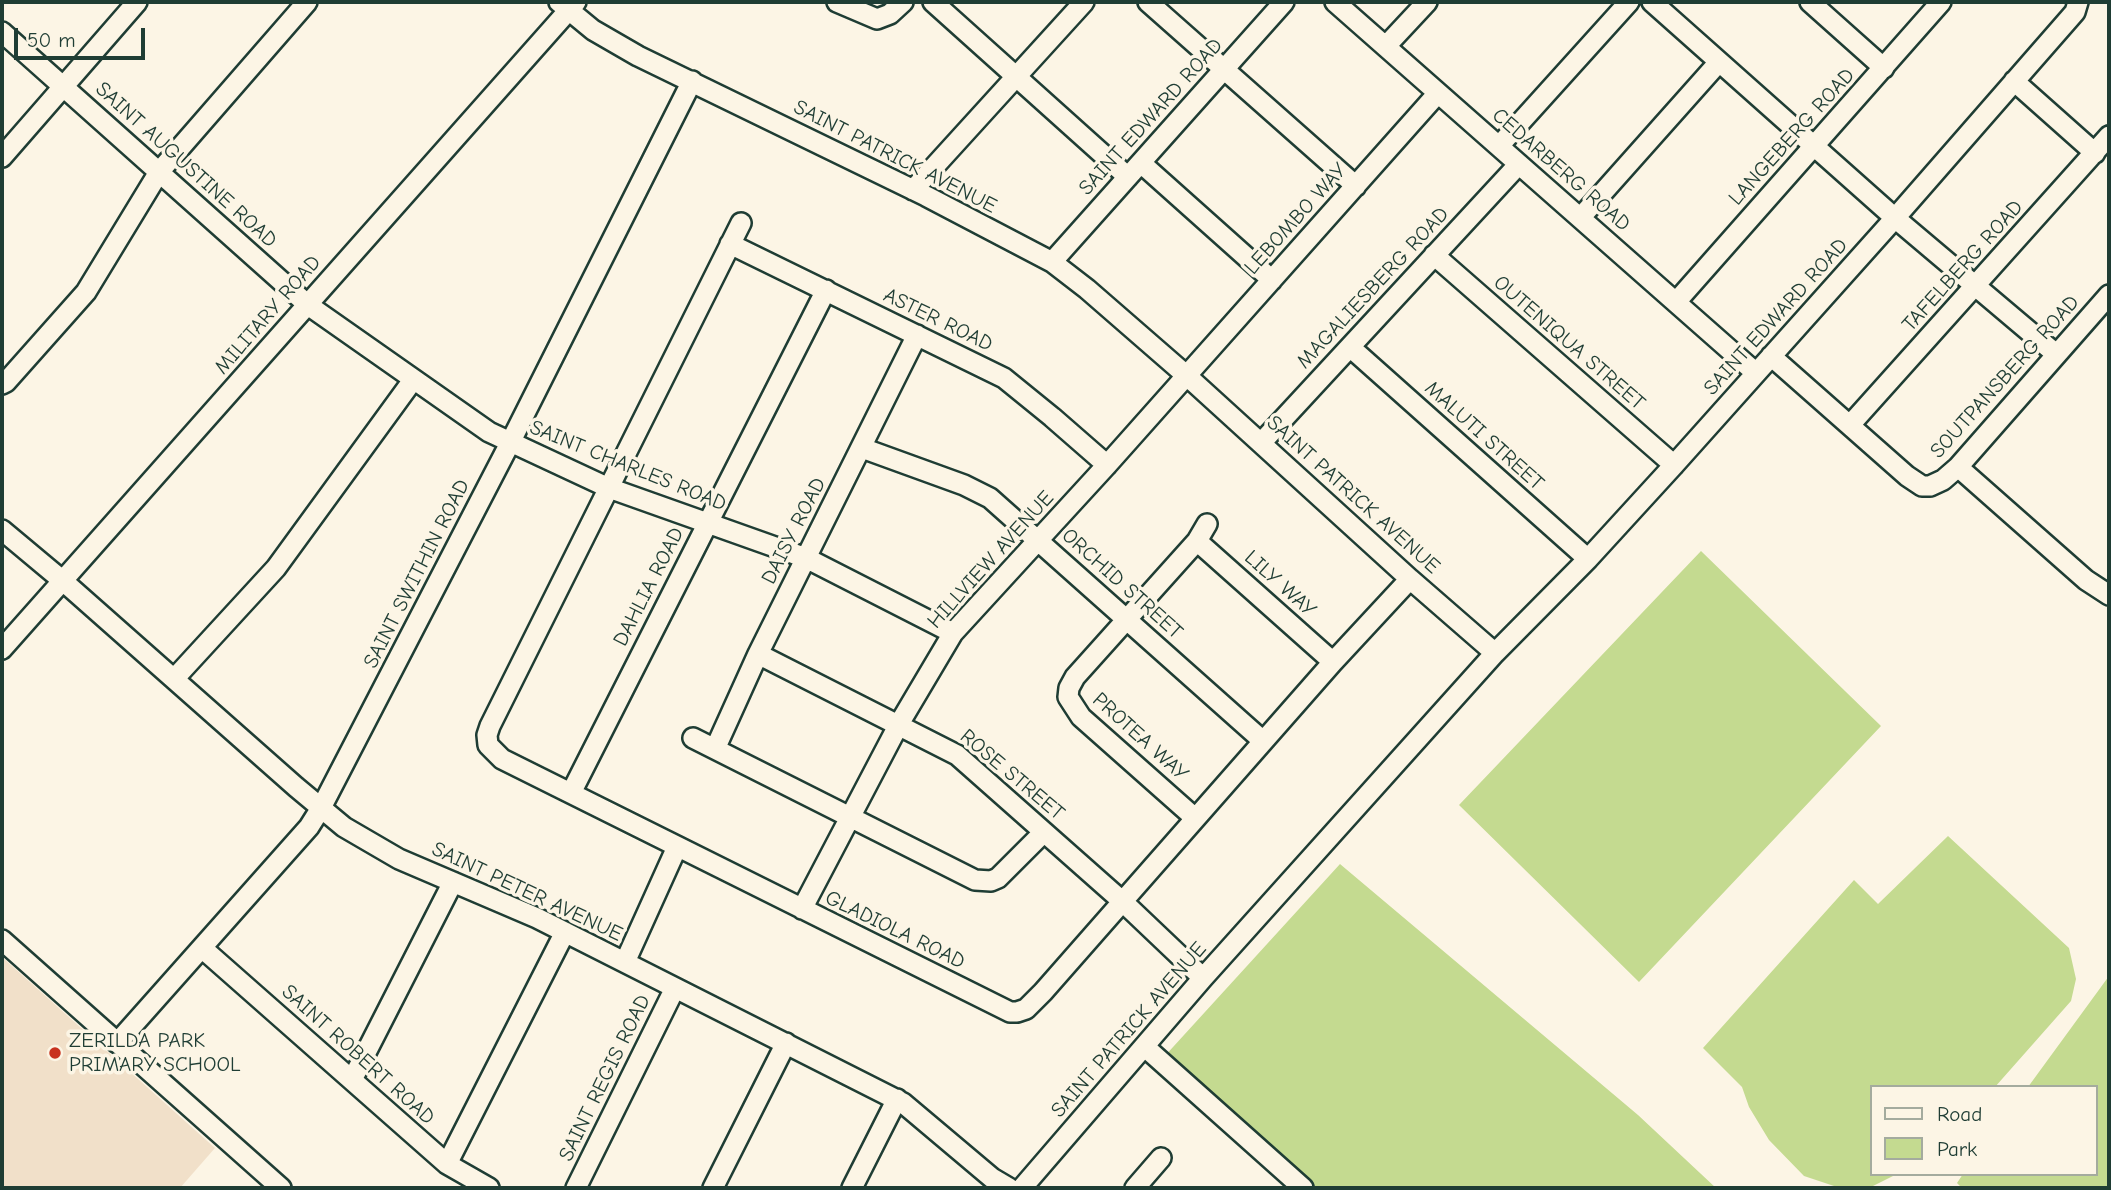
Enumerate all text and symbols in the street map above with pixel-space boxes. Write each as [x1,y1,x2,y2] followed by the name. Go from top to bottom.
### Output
[18,14,149,58] scale bar
[27,28,76,52] text: 50 m
[1074,33,1228,201] street label: SAINT EDWARD ROAD
[1724,63,1860,211] street label: LANGEBERG ROAD
[90,77,282,253] street label: SAINT AUGUSTINE ROAD
[789,95,1001,219] street label: SAINT PATRICK AVENUE
[1487,103,1635,237] street label: CEDARBERG ROAD
[1239,158,1353,280] street label: LEBOMBO WAY
[1897,195,2029,337] street label: TAFELBERG ROAD
[1292,202,1454,374] street label: MAGALIESBERG ROAD
[1699,233,1853,401] street label: SAINT EDWARD ROAD
[210,250,326,380] street label: MILITARY ROAD
[1488,270,1650,416] street label: OUTENIQUA STREET
[879,283,997,357] street label: ASTER ROAD
[1925,290,2085,464] street label: SOUTPANSBERG ROAD
[1419,376,1549,496] street label: MALUTI STREET
[1261,411,1445,579] street label: SAINT PATRICK AVENUE
[526,415,730,517] street label: SAINT CHARLES ROAD
[756,474,832,588] street label: DAISY ROAD
[358,475,476,673] street label: SAINT SWITHIN ROAD
[923,486,1059,634] street label: HILLVIEW AVENUE
[608,523,690,651] street label: DAHLIA ROAD
[1056,523,1188,645] street label: ORCHID STREET
[1239,545,1321,623] street label: LILY WAY
[1087,687,1193,787] street label: PROTEA WAY
[955,724,1069,826] street label: ROSE STREET
[428,837,626,947] street label: SAINT PETER AVENUE
[821,885,969,975] street label: GLADIOLA ROAD
[1046,937,1212,1123] street label: SAINT PATRICK AVENUE
[276,980,440,1130] street label: SAINT ROBERT ROAD
[554,991,656,1165] street label: SAINT REGIS ROAD
[69,1028,240,1078] place label: ZERILDA PARK PRIMARY SCHOOL
[47,1045,63,1061] marker: ZERILDA PARK PRIMARY SCHOOL
[1870,1085,2097,1176] legend
[1937,1102,1982,1126] text: Road
[1937,1137,1977,1161] text: Park

